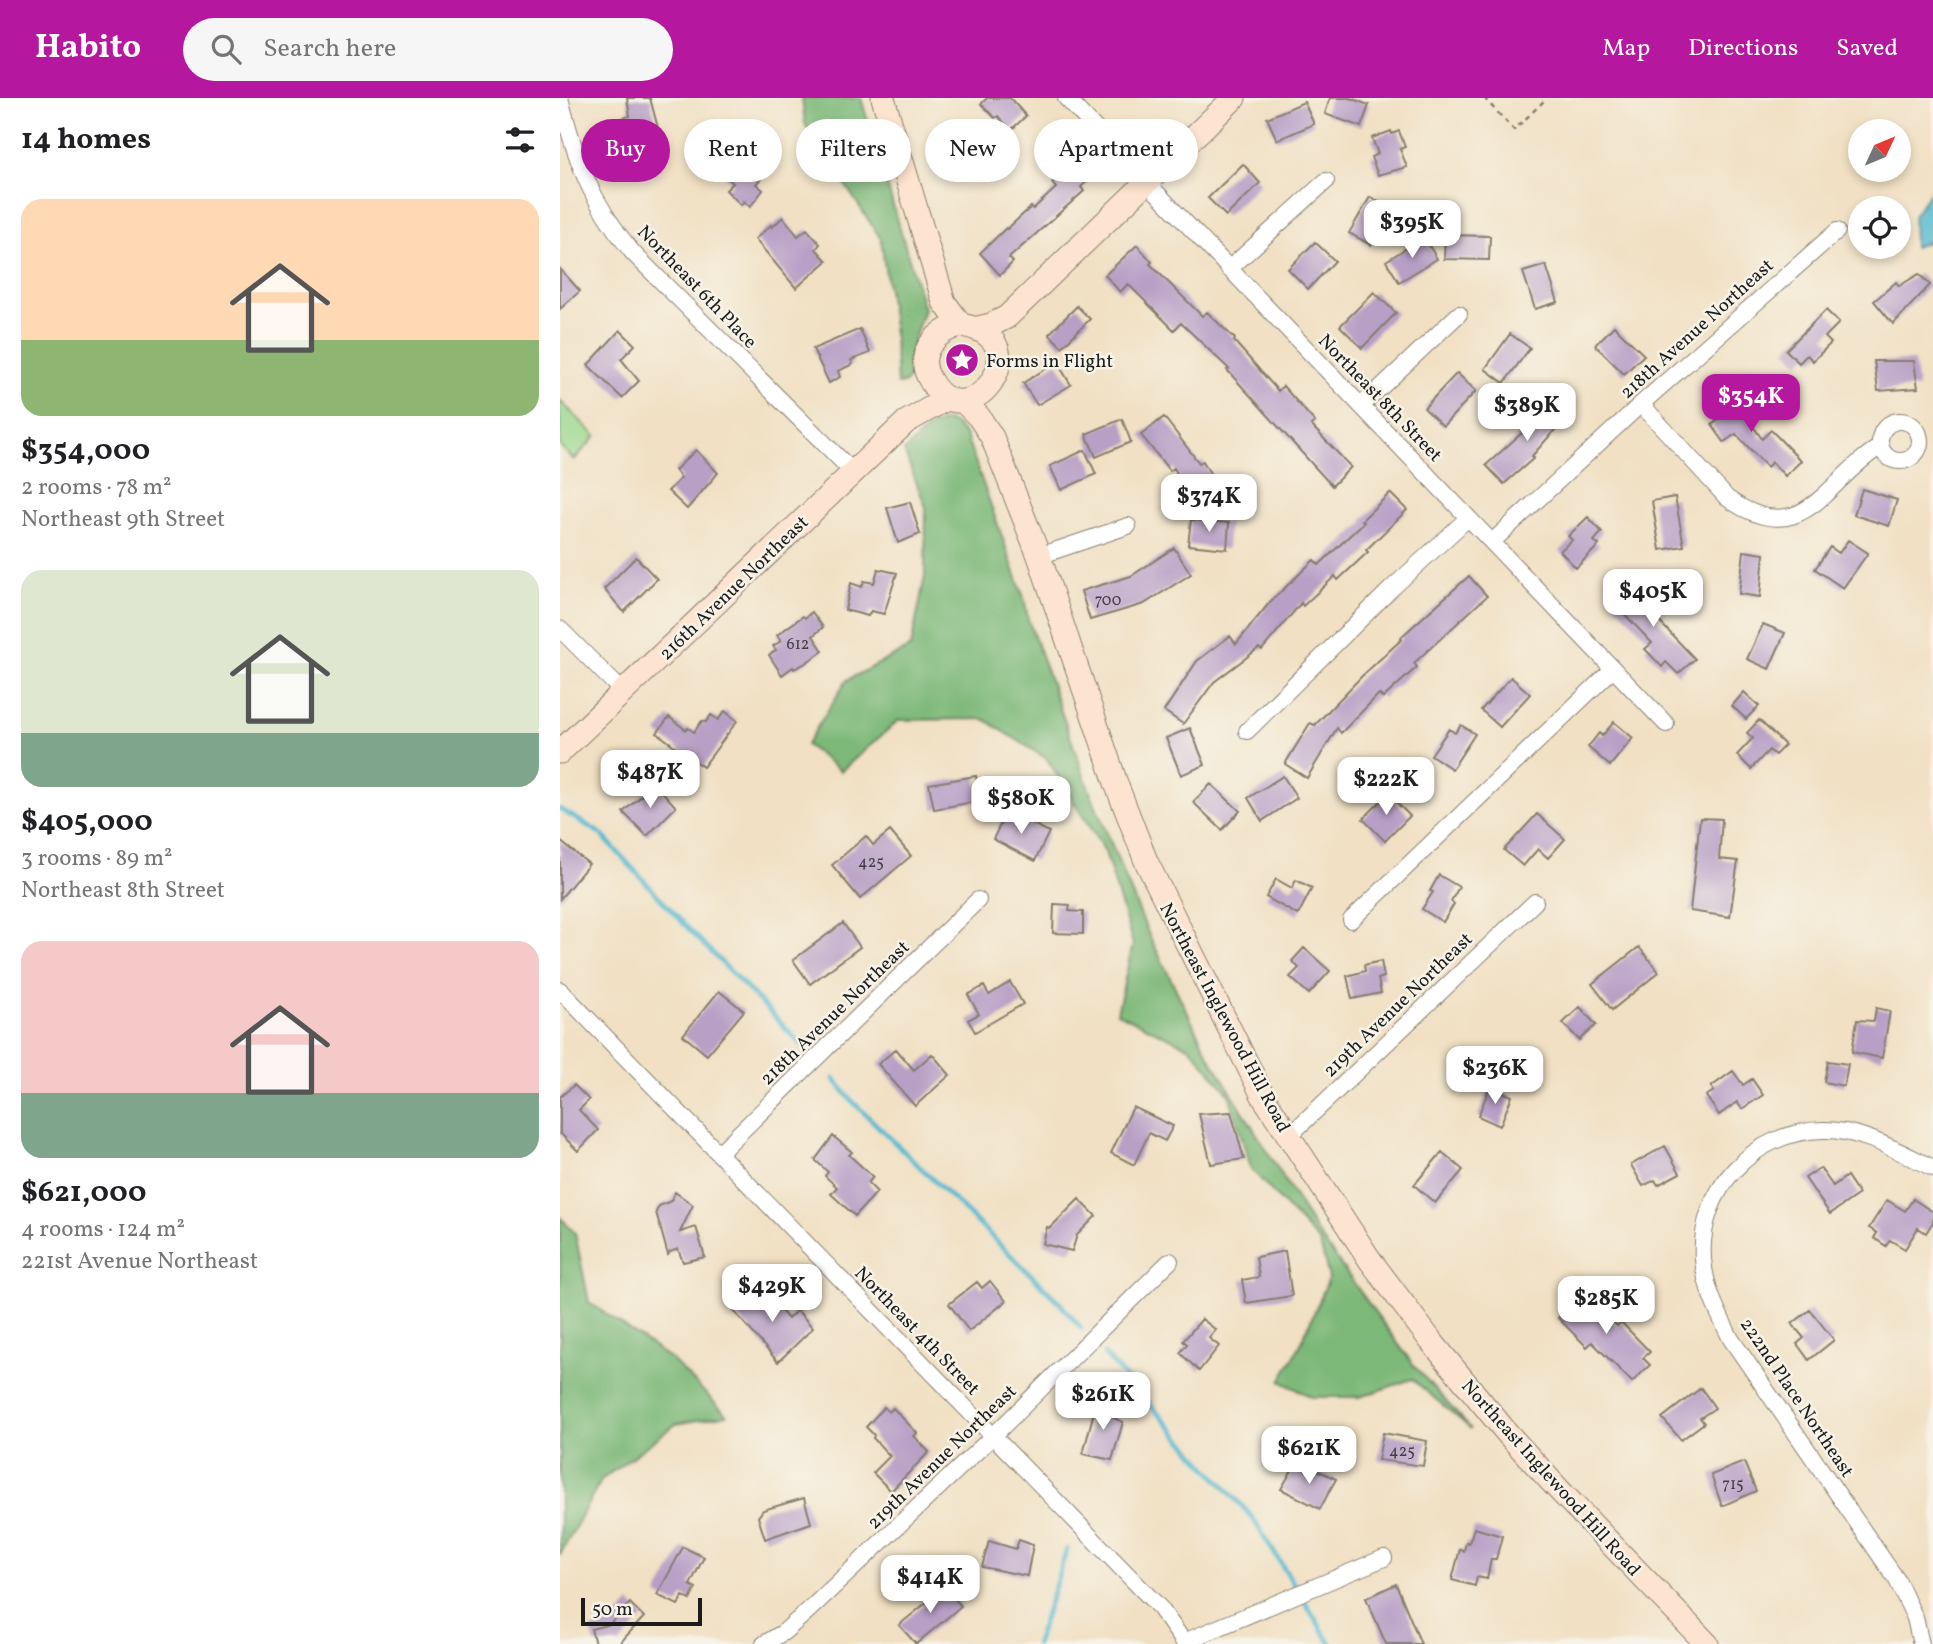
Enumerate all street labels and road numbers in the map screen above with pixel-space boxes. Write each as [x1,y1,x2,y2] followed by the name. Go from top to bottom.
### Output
[631,220,762,355] street label: Northeast 6th Place
[1615,253,1780,406] street label: 218th Avenue Northeast
[1312,329,1448,468] street label: Northeast 8th Street
[654,510,815,667] street label: 216th Avenue Northeast
[1152,898,1296,1137] street label: Northeast Inglewood Hill Road
[1318,927,1479,1084] street label: 219th Avenue Northeast
[755,935,916,1092] street label: 218th Avenue Northeast
[848,1261,985,1402] street label: Northeast 4th Street
[1733,1313,1860,1483] street label: 222nd Place Northeast
[1455,1374,1646,1582] street label: Northeast Inglewood Hill Road
[862,1379,1023,1536] street label: 219th Avenue Northeast

